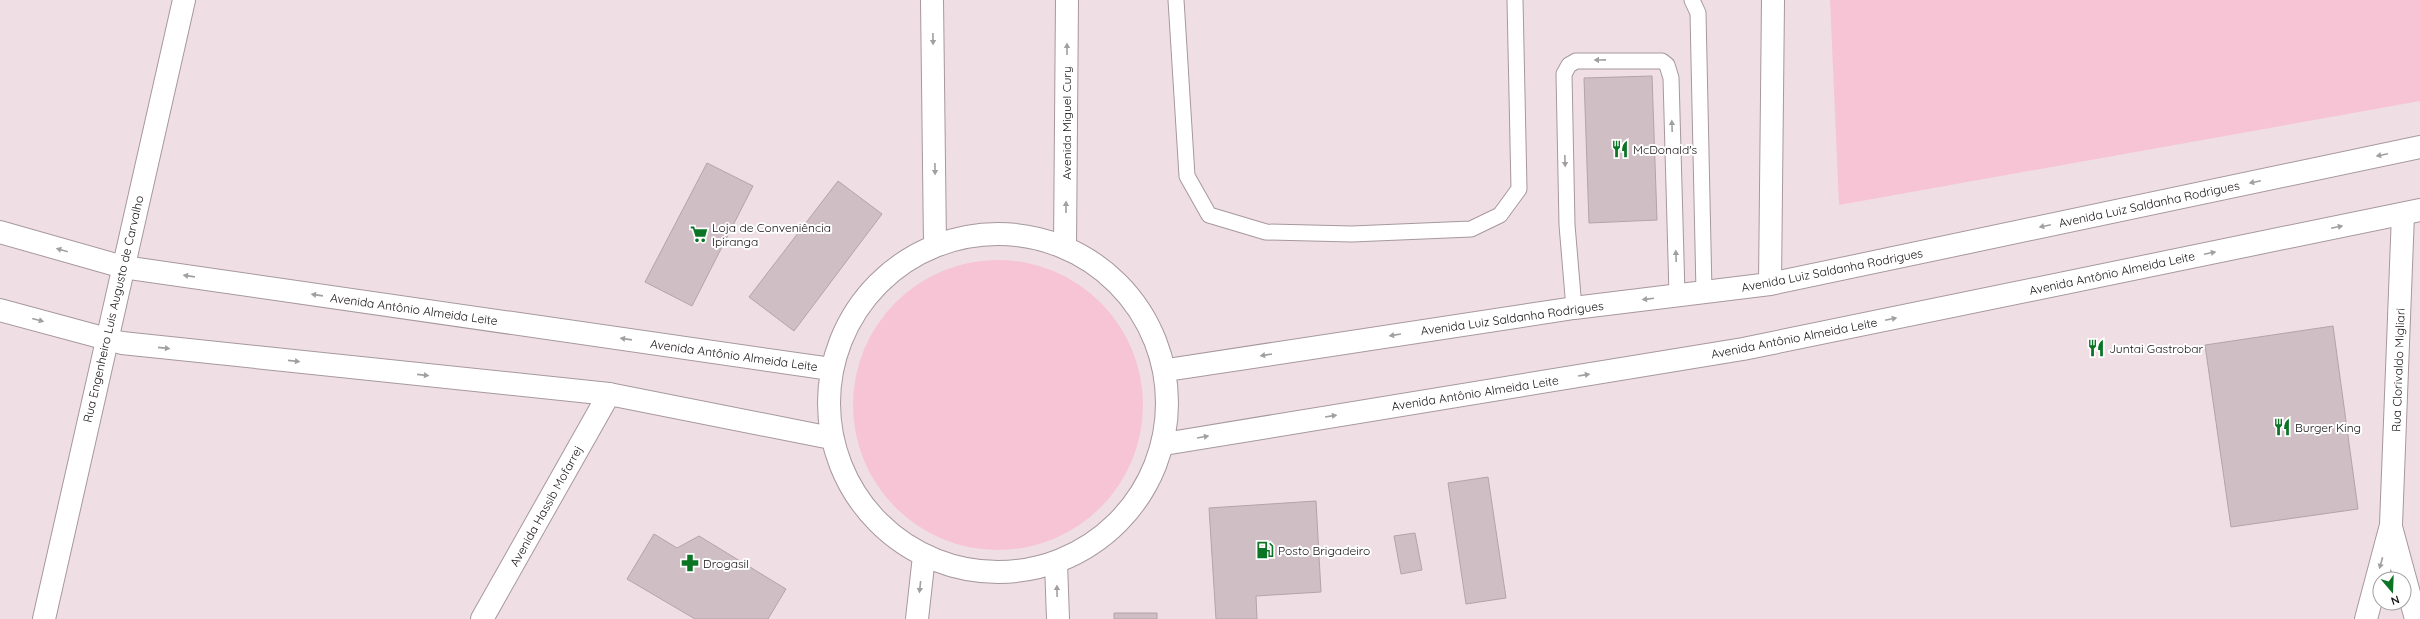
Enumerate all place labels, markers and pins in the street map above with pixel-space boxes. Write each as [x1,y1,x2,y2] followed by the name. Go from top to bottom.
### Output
[1610,139,1630,159] restaurant icon: McDonald's
[1633,142,1698,157] place label: McDonald's
[712,220,831,249] place label: Loja de Conveniência Ipiranga
[689,224,709,244] supermarket icon: Loja de Conveniência Ipiranga
[2086,338,2106,358] restaurant icon: Juntai Gastrobar
[2109,341,2203,356] place label: Juntai Gastrobar
[2272,417,2292,437] restaurant icon: Burger King
[2295,420,2361,435] place label: Burger King
[1255,540,1275,560] fuel station icon: Posto Brigadeiro
[1278,543,1370,558] place label: Posto Brigadeiro
[680,553,700,573] pharmacy icon: Drogasil
[703,556,749,571] place label: Drogasil

